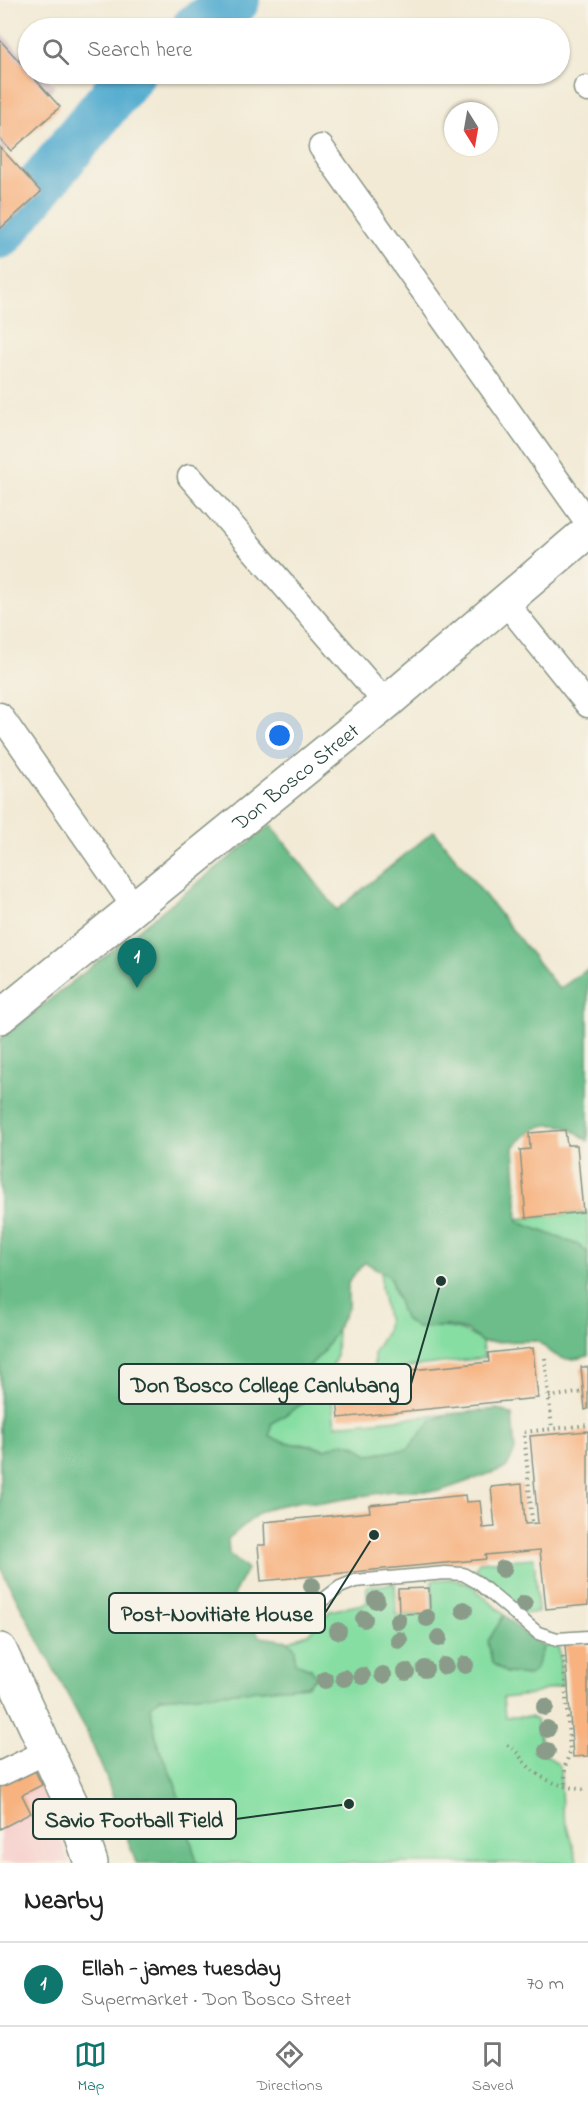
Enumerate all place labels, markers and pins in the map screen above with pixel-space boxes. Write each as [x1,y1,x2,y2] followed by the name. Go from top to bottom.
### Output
[118,938,156,988] pin: 1
[119,1364,411,1404] callout: Don Bosco College Canlubang
[109,1593,325,1633] callout: Post-Novitiate House
[33,1799,236,1839] callout: Savio Football Field

